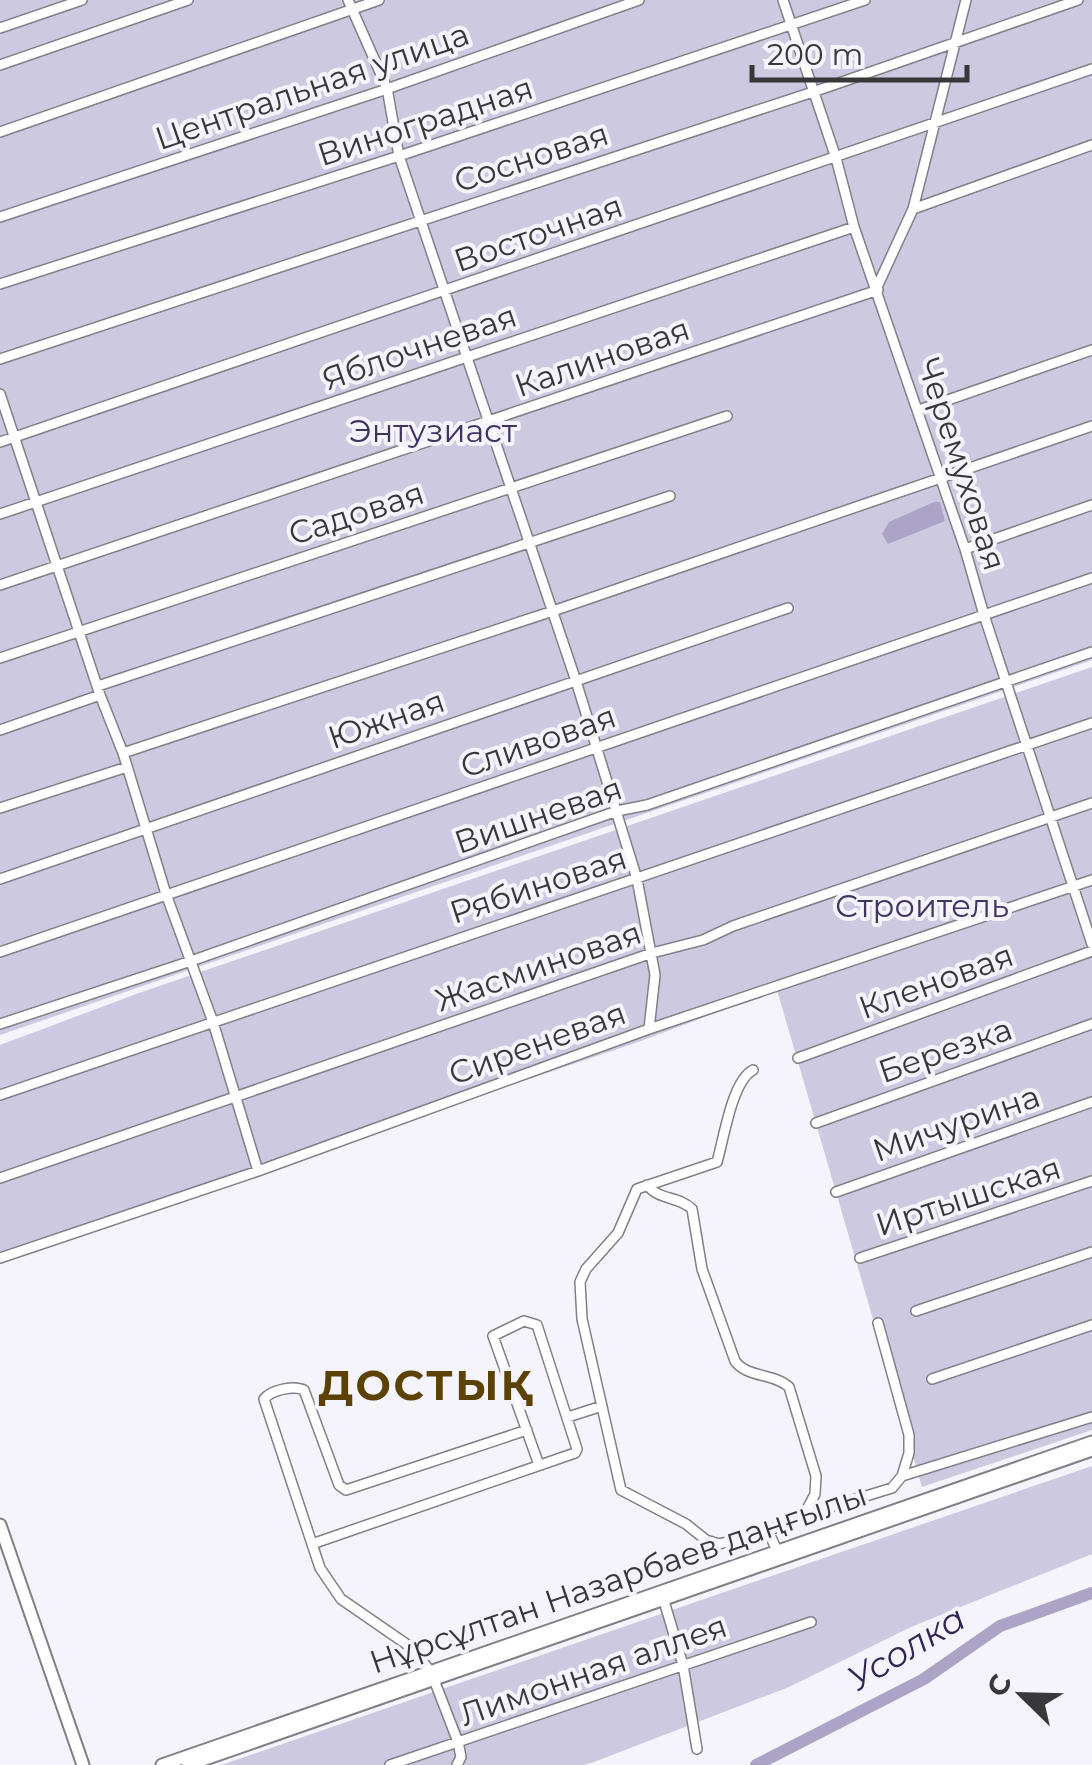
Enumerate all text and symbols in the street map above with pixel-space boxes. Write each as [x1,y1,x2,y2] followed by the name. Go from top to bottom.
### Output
[150,14,474,158] street label: Центральная улица
[752,20,967,82] scale bar
[767,36,863,73] text: 200 m
[312,68,538,174] street label: Виноградная
[449,114,613,200] street label: Сосновая
[449,186,627,280] street label: Восточная
[317,296,521,398] street label: Яблочневая
[509,309,695,405] street label: Калиновая
[909,353,1015,575] street label: Черемуховая
[349,411,518,450] park label: Энтузиаст
[283,473,429,553] street label: Садовая
[323,681,449,757] street label: Южная
[455,696,621,786] street label: Сливовая
[449,768,627,862] street label: Вишневая
[445,838,631,932] street label: Рябиновая
[835,886,1009,925] park label: Строитель
[430,913,646,1019] street label: Жасминовая
[853,935,1019,1027] street label: Кленовая
[443,993,631,1093] street label: Сиреневая
[873,1009,1017,1091] street label: Березка
[867,1076,1045,1170] street label: Мичурина
[871,1148,1065,1244] street label: Иртышская
[318,1359,536,1411] district label: ДОСТЫҚ
[364,1474,872,1682] street label: Нұрсұлтан Назарбаев даңғылы
[839,1596,973,1700] water label: Усолка
[454,1606,732,1734] street label: Лимонная аллея
[972,1645,1072,1745] north arrow
[979,1669,1019,1701] text: С

